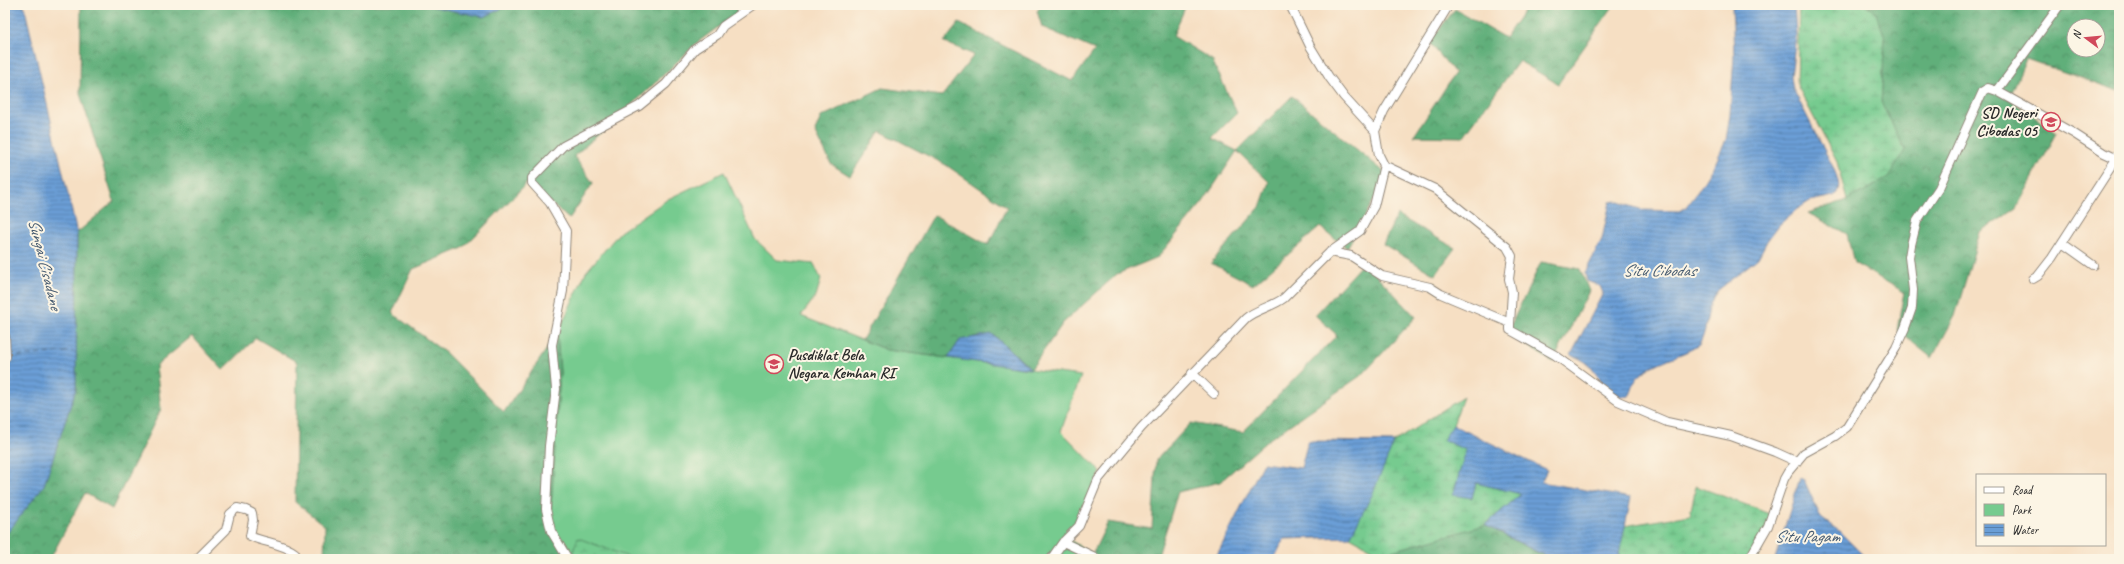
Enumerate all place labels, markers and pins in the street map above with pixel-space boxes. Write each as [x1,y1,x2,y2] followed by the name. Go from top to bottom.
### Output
[1977,103,2040,141] place label: SD Negeri Cibodas 05
[2040,111,2062,133] school or university icon: SD Negeri Cibodas 05
[788,345,898,383] place label: Pusdiklat Bela Negara Kemhan RI
[763,353,785,375] school or university icon: Pusdiklat Bela Negara Kemhan RI

